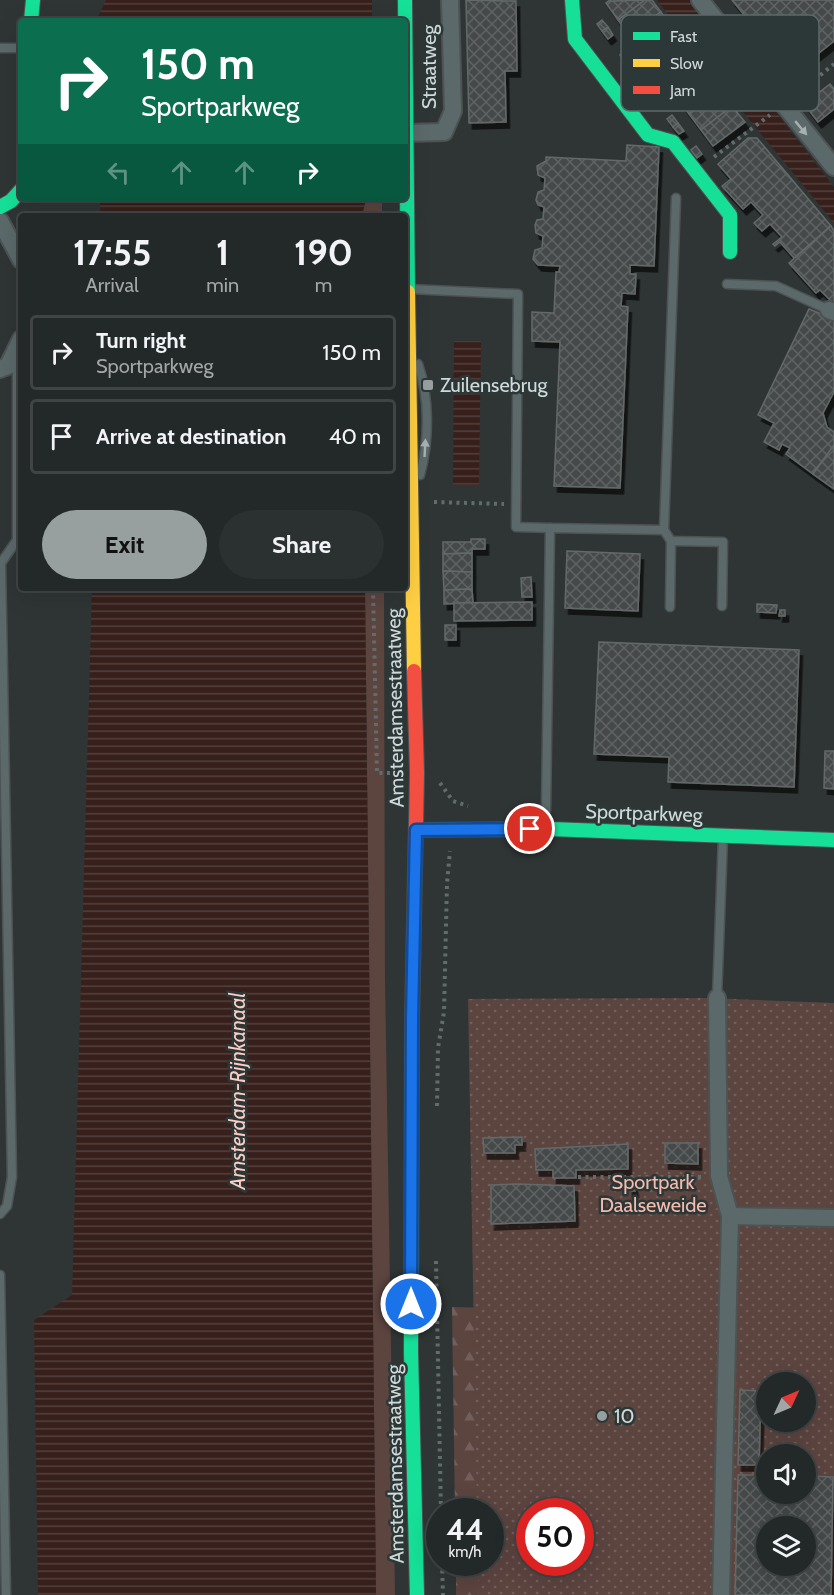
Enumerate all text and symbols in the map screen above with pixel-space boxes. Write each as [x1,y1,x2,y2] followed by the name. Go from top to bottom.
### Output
[621,15,819,111] legend
[417,24,441,109] street label: Straatweg
[670,27,698,46] text: Fast
[141,38,255,90] text: 150 m
[42,42,120,120] icon: right
[670,54,704,73] text: Slow
[669,81,696,100] text: Jam
[141,90,299,123] text: Sportparkweg
[795,120,808,136] one-way arrow
[102,156,135,189] icon: left
[165,156,198,189] icon: ahead
[228,156,261,189] icon: ahead
[291,156,324,189] icon: right
[73,230,151,274] text: 17:55
[216,230,229,274] text: 1
[294,230,353,274] text: 190
[85,273,139,297] text: Arrival
[206,273,239,297] text: min
[315,273,332,297] text: m
[96,327,186,354] text: Turn right
[45,336,78,369] icon: right
[322,339,381,366] text: 150 m
[96,354,213,378] text: Sportparkweg
[440,373,549,397] place label: Zuilensebrug
[421,378,435,392] marker: Zuilensebrug
[45,420,78,453] icon: arrive
[96,423,286,450] text: Arrive at destination
[329,423,381,450] text: 40 m
[420,439,429,458] one-way arrow
[42,510,207,579] button: Exit
[219,510,384,579] button: Share
[381,607,409,808] street label: Amsterdamsestraatweg
[585,799,704,827] street label: Sportparkweg
[504,803,555,854] pin
[513,812,546,845] icon: arrive
[225,993,251,1190] water label: Amsterdam-Rijnkanaal
[599,1170,707,1217] park label: Sportpark Daalseweide
[379,1272,443,1336] position arrow
[381,1363,409,1564] street label: Amsterdamsestraatweg
[756,1372,816,1432] north arrow
[756,1372,816,1576] map controls
[614,1404,634,1428] place label: 10
[595,1409,609,1423] marker: 10
[756,1444,816,1504] button: sound
[516,1498,594,1576] speed limit sign: 50
[446,1511,484,1548] text: 44
[756,1516,816,1576] button: layers
[449,1543,481,1561] text: km/h

